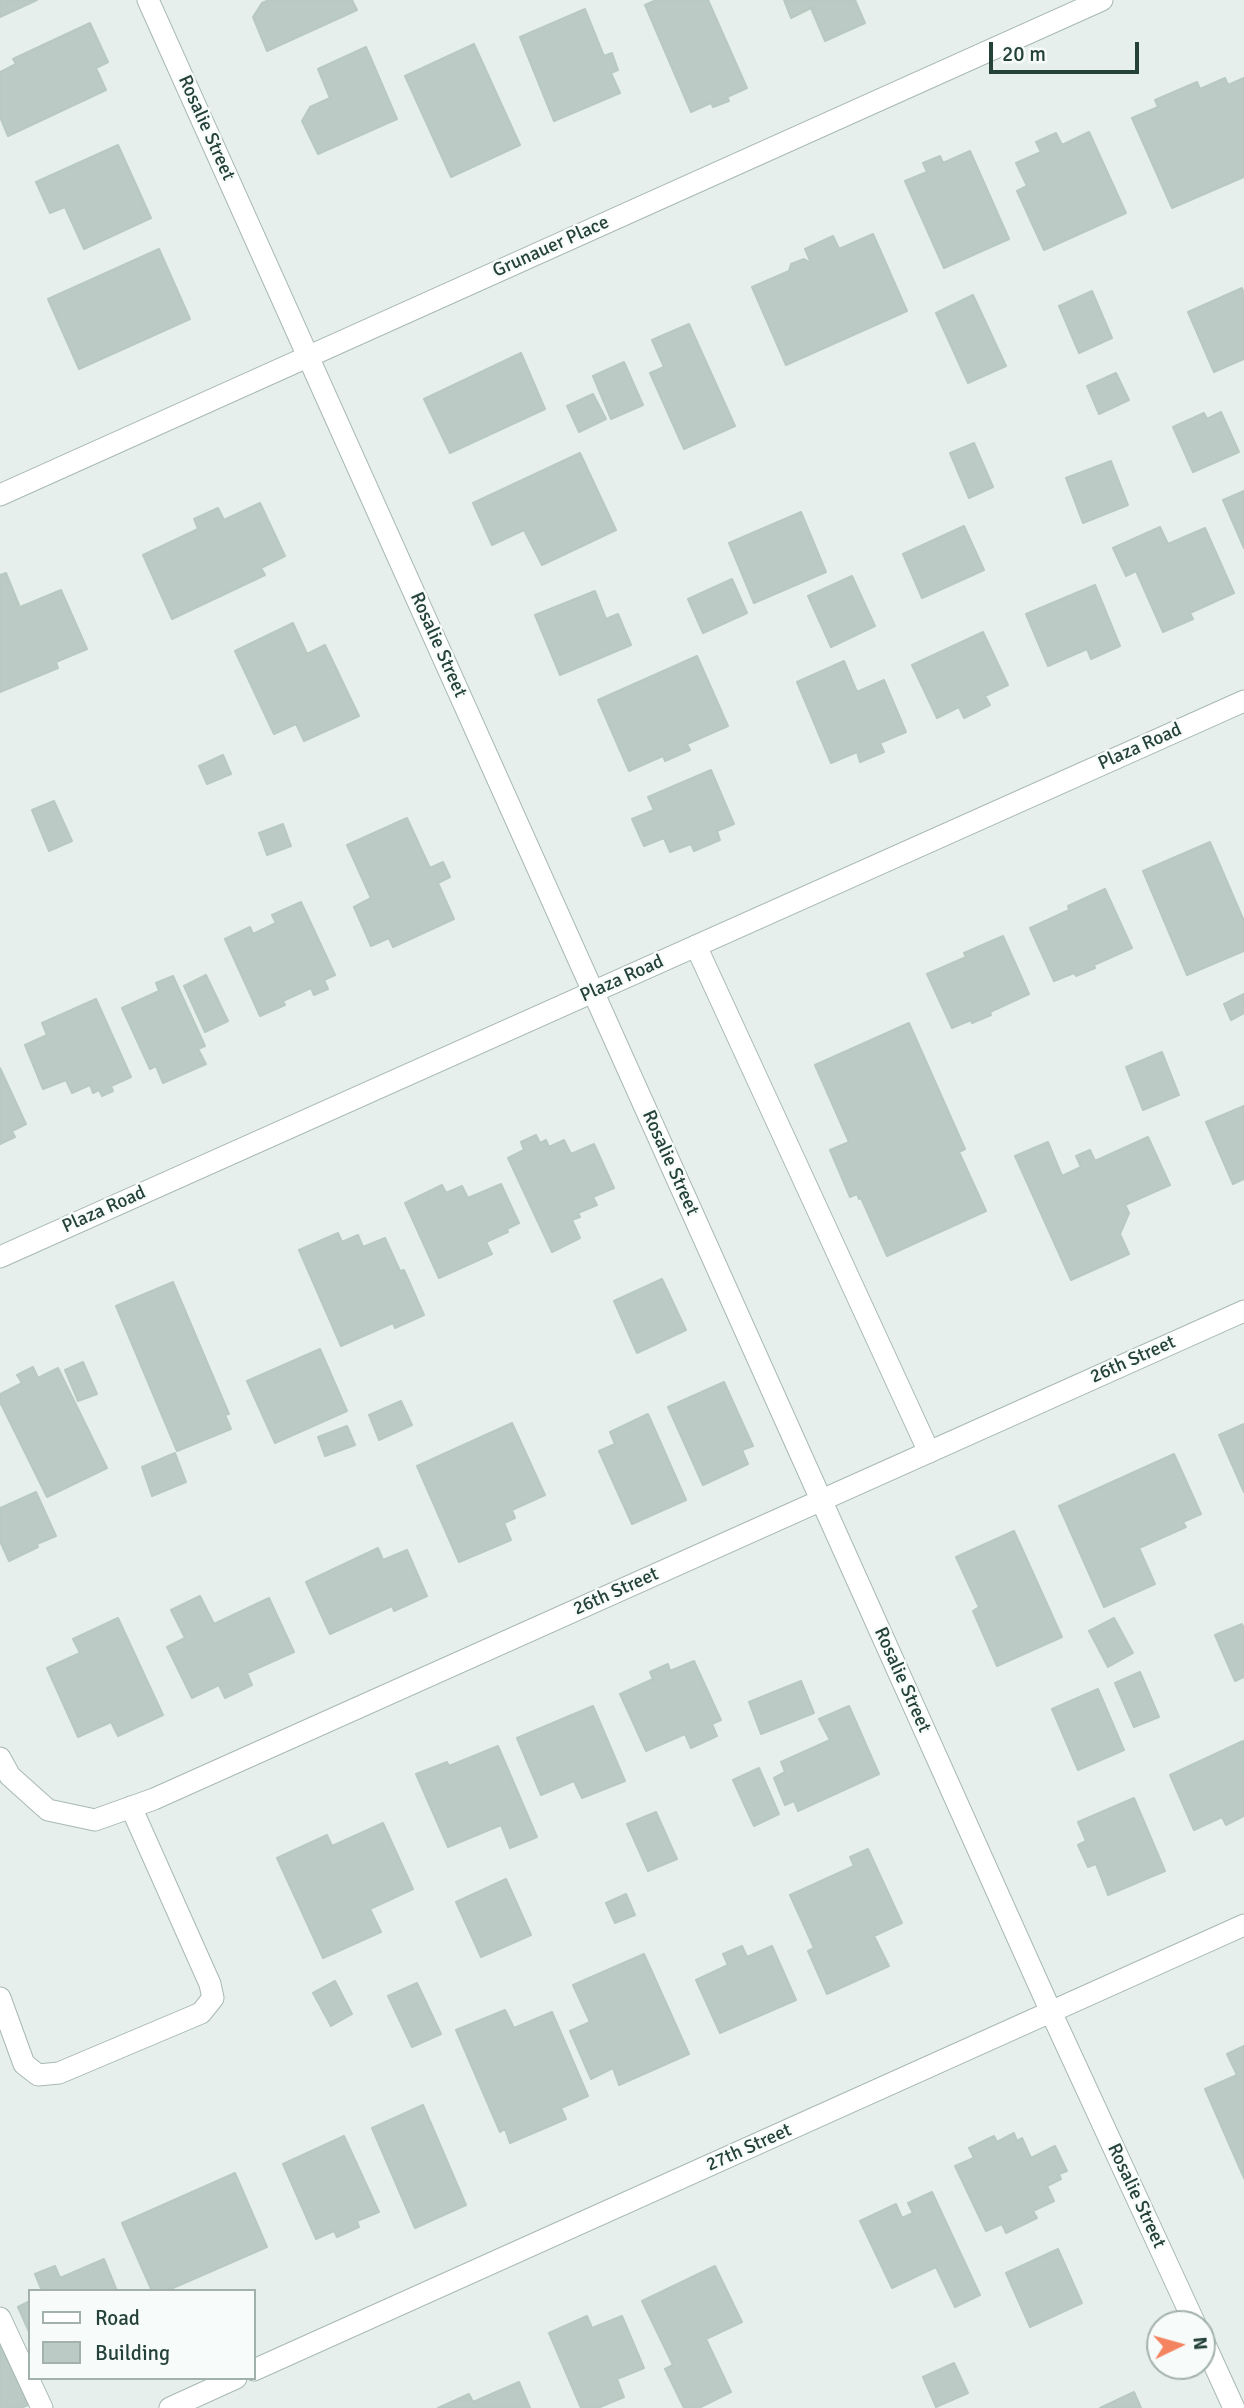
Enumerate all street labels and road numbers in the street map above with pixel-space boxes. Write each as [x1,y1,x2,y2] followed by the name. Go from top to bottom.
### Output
[173,72,239,184] street label: Rosalie Street
[489,211,613,283] street label: Grunauer Place
[405,589,471,701] street label: Rosalie Street
[1095,718,1185,776] street label: Plaza Road
[577,950,667,1008] street label: Plaza Road
[637,1107,703,1219] street label: Rosalie Street
[59,1181,149,1239] street label: Plaza Road
[1087,1331,1179,1389] street label: 26th Street
[570,1563,662,1621] street label: 26th Street
[869,1624,935,1736] street label: Rosalie Street
[703,2119,795,2177] street label: 27th Street
[1102,2140,1170,2252] street label: Rosalie Street

